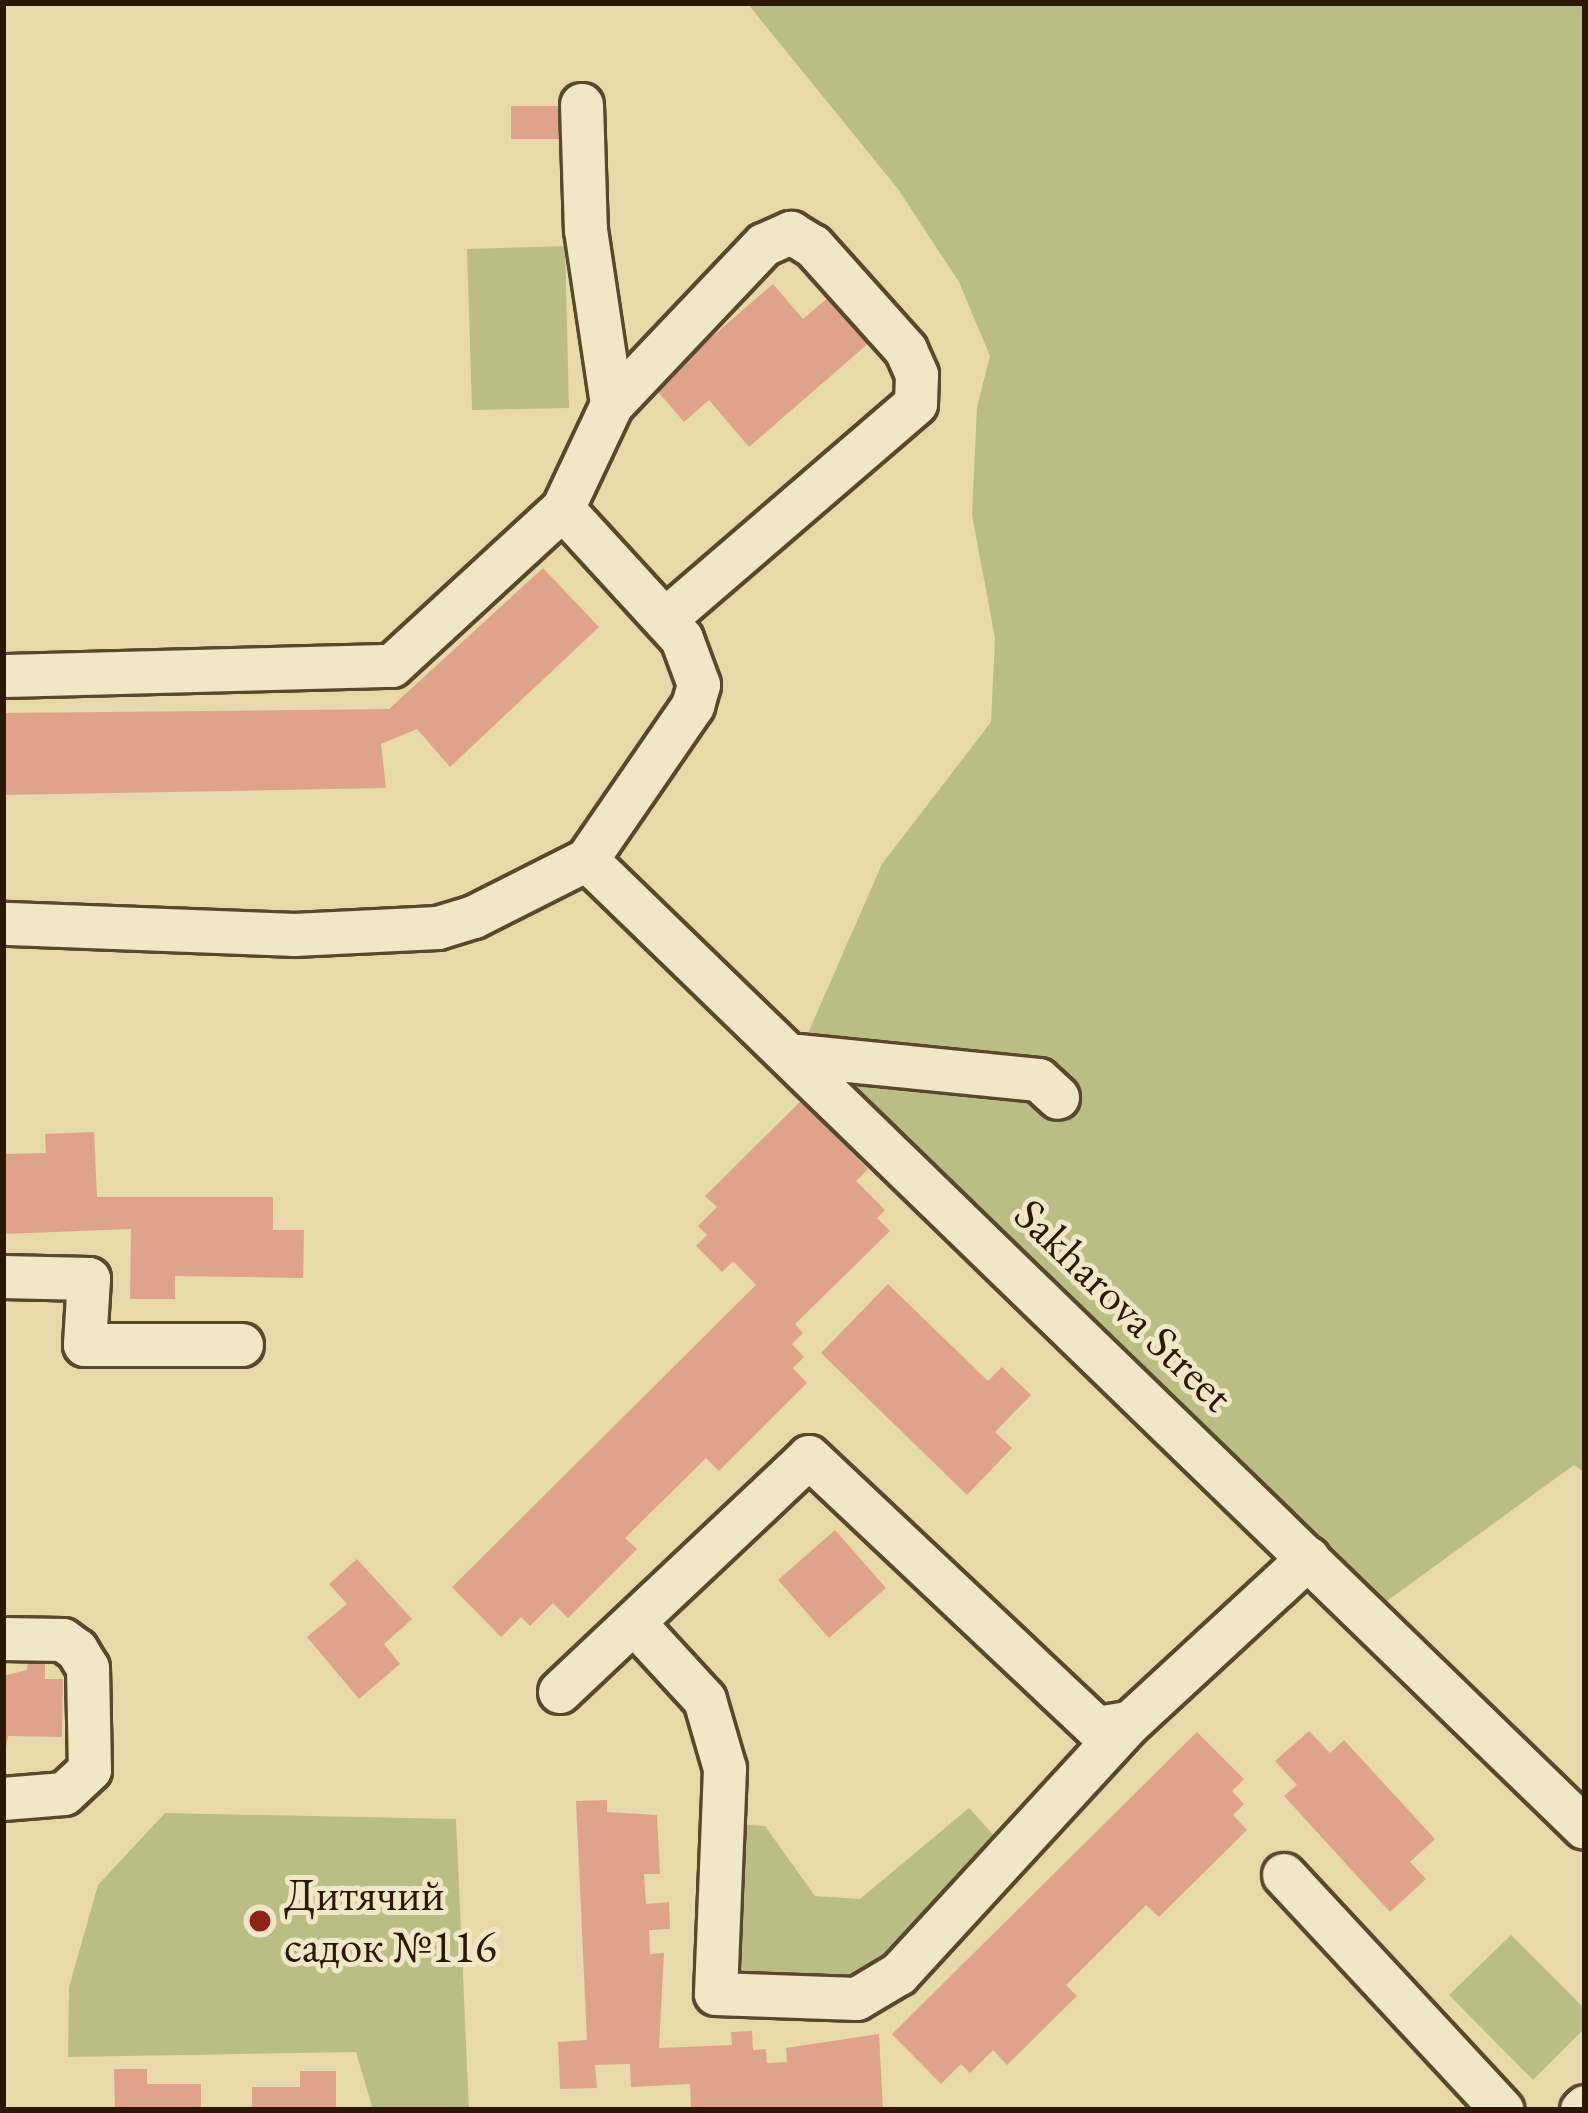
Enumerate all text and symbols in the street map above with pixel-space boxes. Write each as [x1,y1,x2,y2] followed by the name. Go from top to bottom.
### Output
[1004,1187,1244,1423] street label: Sakharova Street
[284,1868,497,1974] place label: Дитячий садок №116
[247,1908,273,1934] marker: Дитячий садок №116

